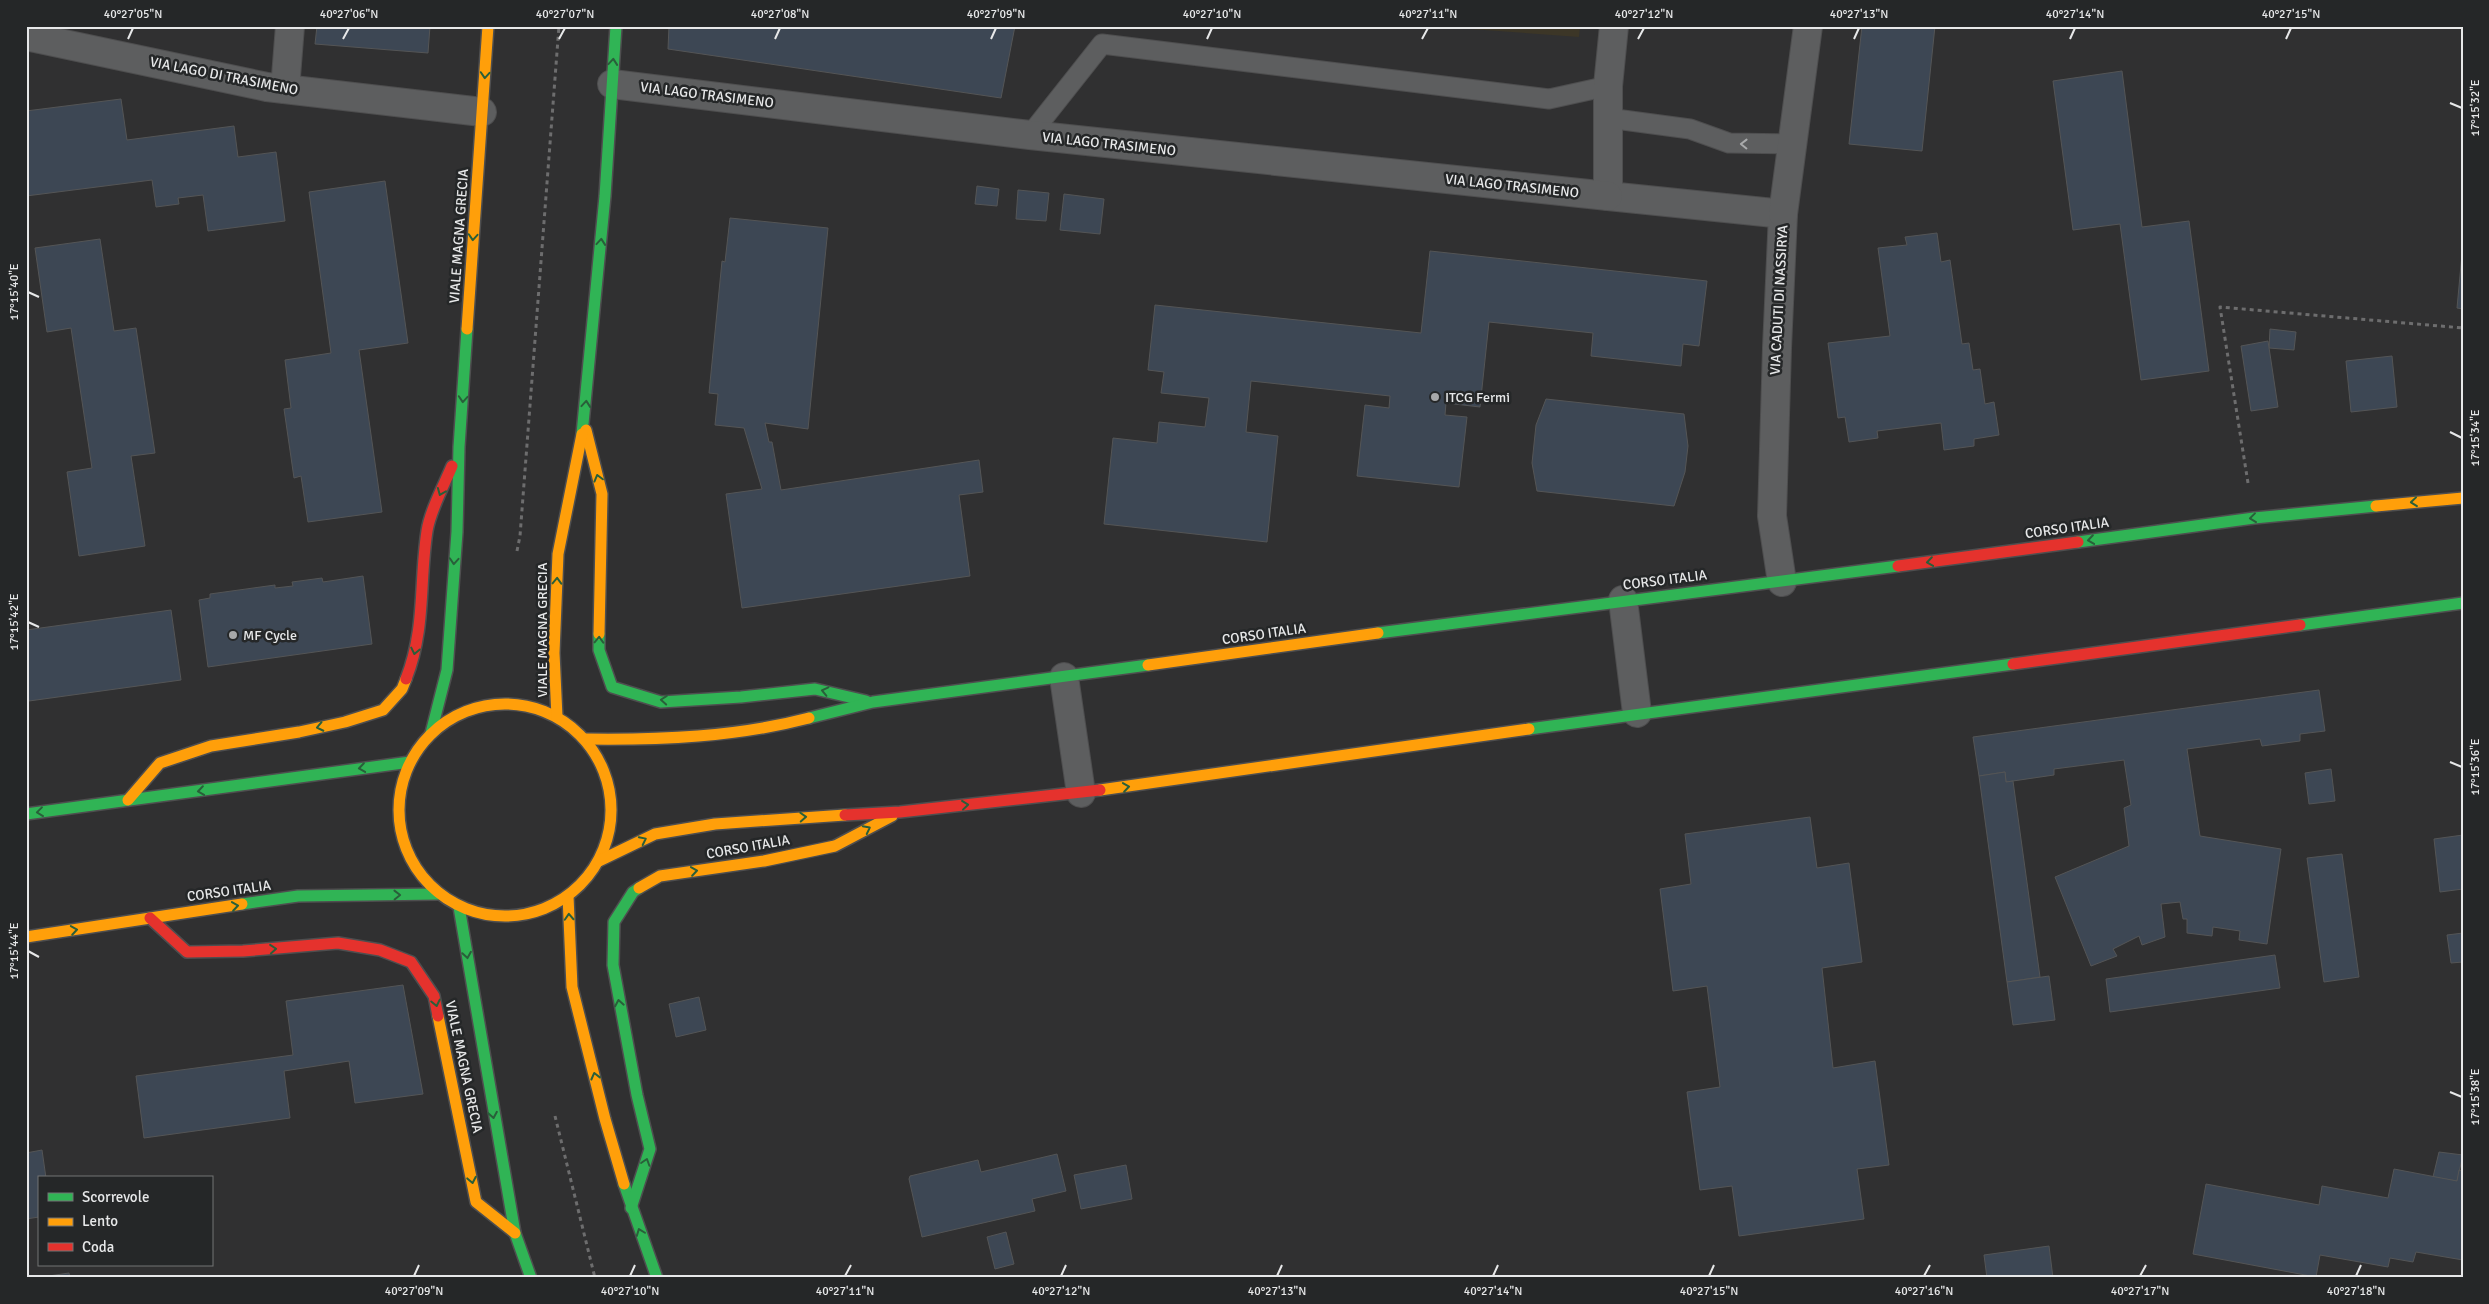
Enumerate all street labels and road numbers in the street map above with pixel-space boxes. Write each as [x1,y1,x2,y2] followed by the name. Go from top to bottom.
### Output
[148,53,300,99] street label: VIA LAGO DI TRASIMENO
[639,78,775,112] street label: VIA LAGO TRASIMENO
[1041,129,1177,159] street label: VIA LAGO TRASIMENO
[446,168,472,304] street label: VIALE MAGNA GRECIA
[1444,171,1580,201] street label: VIA LAGO TRASIMENO
[1767,224,1791,375] street label: VIA CADUTI DI NASSIRYA
[2024,514,2110,542] street label: CORSO ITALIA
[534,562,551,698] street label: VIALE MAGNA GRECIA
[1622,566,1708,594] street label: CORSO ITALIA
[1221,620,1307,648] street label: CORSO ITALIA
[705,831,792,863] street label: CORSO ITALIA
[186,877,272,905] street label: CORSO ITALIA
[442,999,486,1135] street label: VIALE MAGNA GRECIA

